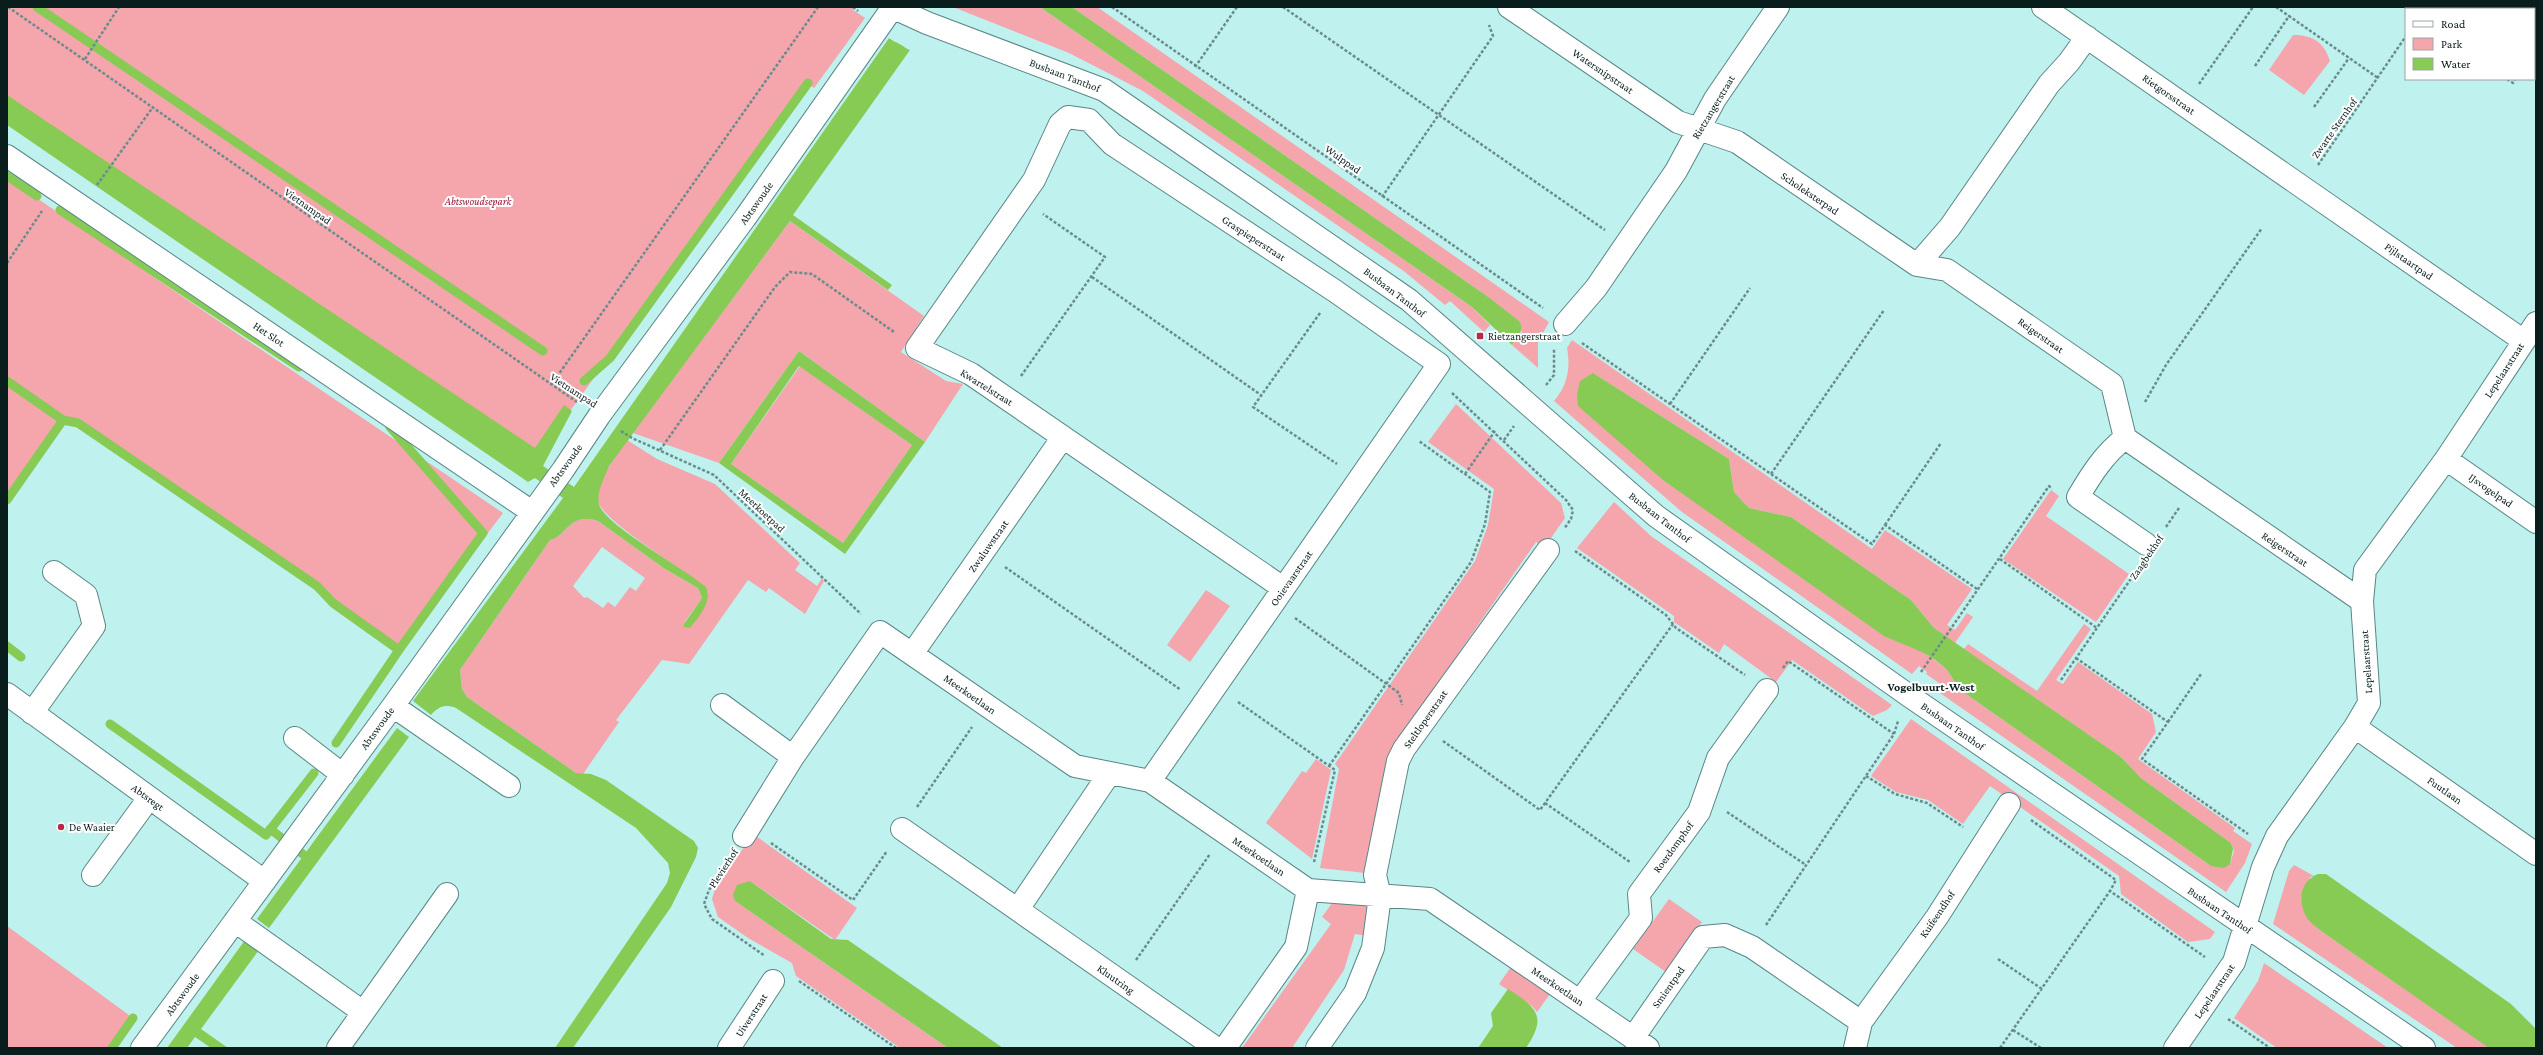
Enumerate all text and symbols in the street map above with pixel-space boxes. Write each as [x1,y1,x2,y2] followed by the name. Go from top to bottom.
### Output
[2405,8,2535,80] legend
[2441,17,2466,31] text: Road
[2441,37,2463,51] text: Park
[1570,46,1636,97] street label: Watersnipstraat
[1028,56,1103,94] street label: Busbaan Tanthof
[2441,57,2471,71] text: Water
[2140,71,2198,118] street label: Rietgorsstraat
[1689,73,1738,142] street label: Rietzangerstraat
[2309,95,2360,161] street label: Zwarte Sternhof
[1322,142,1363,177] street label: Wulppad
[1778,169,1841,218] street label: Scholeksterpad
[737,179,775,227] street label: Abtswoude
[282,186,334,227] street label: Vietnampad
[444,195,512,208] park label: Abtswoudsepark
[1219,213,1288,264] street label: Graspieperstraat
[2382,240,2436,283] street label: Pijlstaartpad
[1362,265,1429,320] street label: Busbaan Tanthof
[2015,315,2066,356] street label: Reigerstraat
[251,319,287,349] street label: Het Slot
[1488,330,1561,343] place label: Rietzangerstraat
[1475,331,1485,341] marker: Rietzangerstraat
[2482,340,2527,400] street label: Lepelaarstraat
[959,366,1016,408] street label: Kwartelstraat
[548,370,600,411] street label: Vietnampad
[546,441,585,489] street label: Abtswoude
[2466,470,2515,510] street label: IJsvogelpad
[736,486,788,535] street label: Meerkoetpad
[1627,489,1694,545] street label: Busbaan Tanthof
[966,517,1011,574] street label: Zwaluwstraat
[2259,529,2311,570] street label: Reigerstraat
[2127,532,2167,582] street label: Zaagbekhof
[1267,548,1315,608] street label: Ooievaarstraat
[2358,630,2375,694] street label: Lepelaarstraat
[942,672,998,716] street label: Meerkoetlaan
[1887,680,1975,694] district label: Vogelbuurt-West
[1400,687,1451,751] street label: Steltloperstraat
[1919,700,1988,753] street label: Busbaan Tanthof
[358,704,397,752] street label: Abtswoude
[2425,774,2465,806] street label: Fuutlaan
[129,781,167,814] street label: Abtsregt
[1650,818,1697,876] street label: Roerdomphof
[69,821,115,833] place label: De Waaier
[56,822,66,832] marker: De Waaier
[1230,834,1288,878] street label: Meerkoetlaan
[706,845,741,890] street label: Plevierhof
[2186,884,2255,936] street label: Busbaan Tanthof
[1917,888,1957,940] street label: Kuifeendhof
[2191,961,2238,1021] street label: Lepelaarstraat
[1095,962,1137,997] street label: Kluutring
[1529,964,1587,1008] street label: Meerkoetlaan
[1649,964,1688,1011] street label: Smientpad
[163,970,202,1018] street label: Abtswoude
[733,991,770,1039] street label: Uiverstraat

